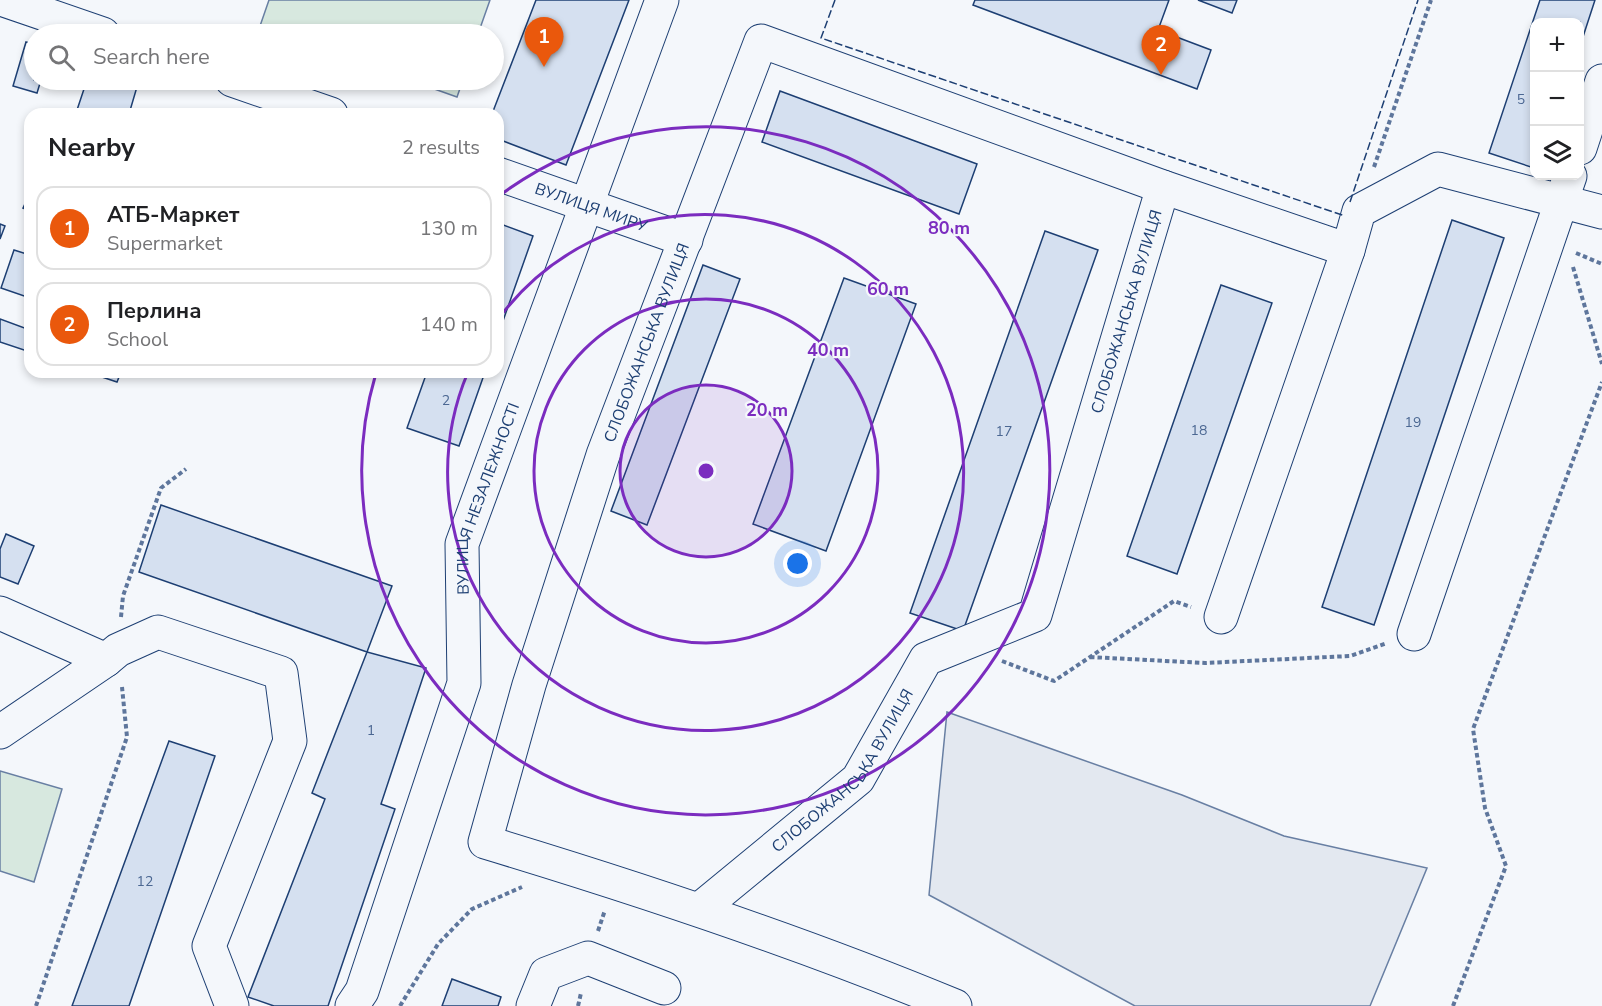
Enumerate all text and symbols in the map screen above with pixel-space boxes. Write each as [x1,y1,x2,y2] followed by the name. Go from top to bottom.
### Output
[524,17,564,67] pin: 1
[1530,18,1584,180] map controls
[1530,18,1584,72] button: +
[24,24,504,90] search box
[1142,26,1180,75] pin: 2
[45,41,78,74] icon: search
[93,42,210,72] text: Search here
[1530,72,1584,126] button: −
[1517,90,1525,109] house number: 5
[1530,126,1584,180] button: layers
[48,130,135,165] text: Nearby
[402,134,480,161] text: 2 results
[532,178,651,238] street label: ВУЛИЦЯ МИРУ
[107,200,239,230] text: АТБ-Маркет
[1086,207,1168,416] street label: СЛОБОЖАНСЬКА ВУЛИЦЯ
[64,215,76,242] text: 1
[420,215,478,242] text: 130 m
[928,216,970,240] text: 80 m
[107,230,222,257] text: Supermarket
[599,240,695,446] street label: СЛОБОЖАНСЬКА ВУЛИЦЯ
[867,277,909,301] text: 60 m
[107,296,202,326] text: Перлина
[64,311,76,338] text: 2
[420,311,478,338] text: 140 m
[107,326,168,353] text: School
[807,338,849,362] text: 40 m
[442,391,450,410] house number: 2
[746,398,788,422] text: 20 m
[452,400,525,595] street label: ВУЛИЦЯ НЕЗАЛЕЖНОСТІ
[1405,413,1421,432] house number: 19
[1191,421,1207,440] house number: 18
[996,422,1012,441] house number: 17
[696,461,716,481] centre of rings
[783,549,812,578] your location
[767,685,919,858] street label: СЛОБОЖАНСЬКА ВУЛИЦЯ
[367,721,375,740] house number: 1
[137,872,153,891] house number: 12

